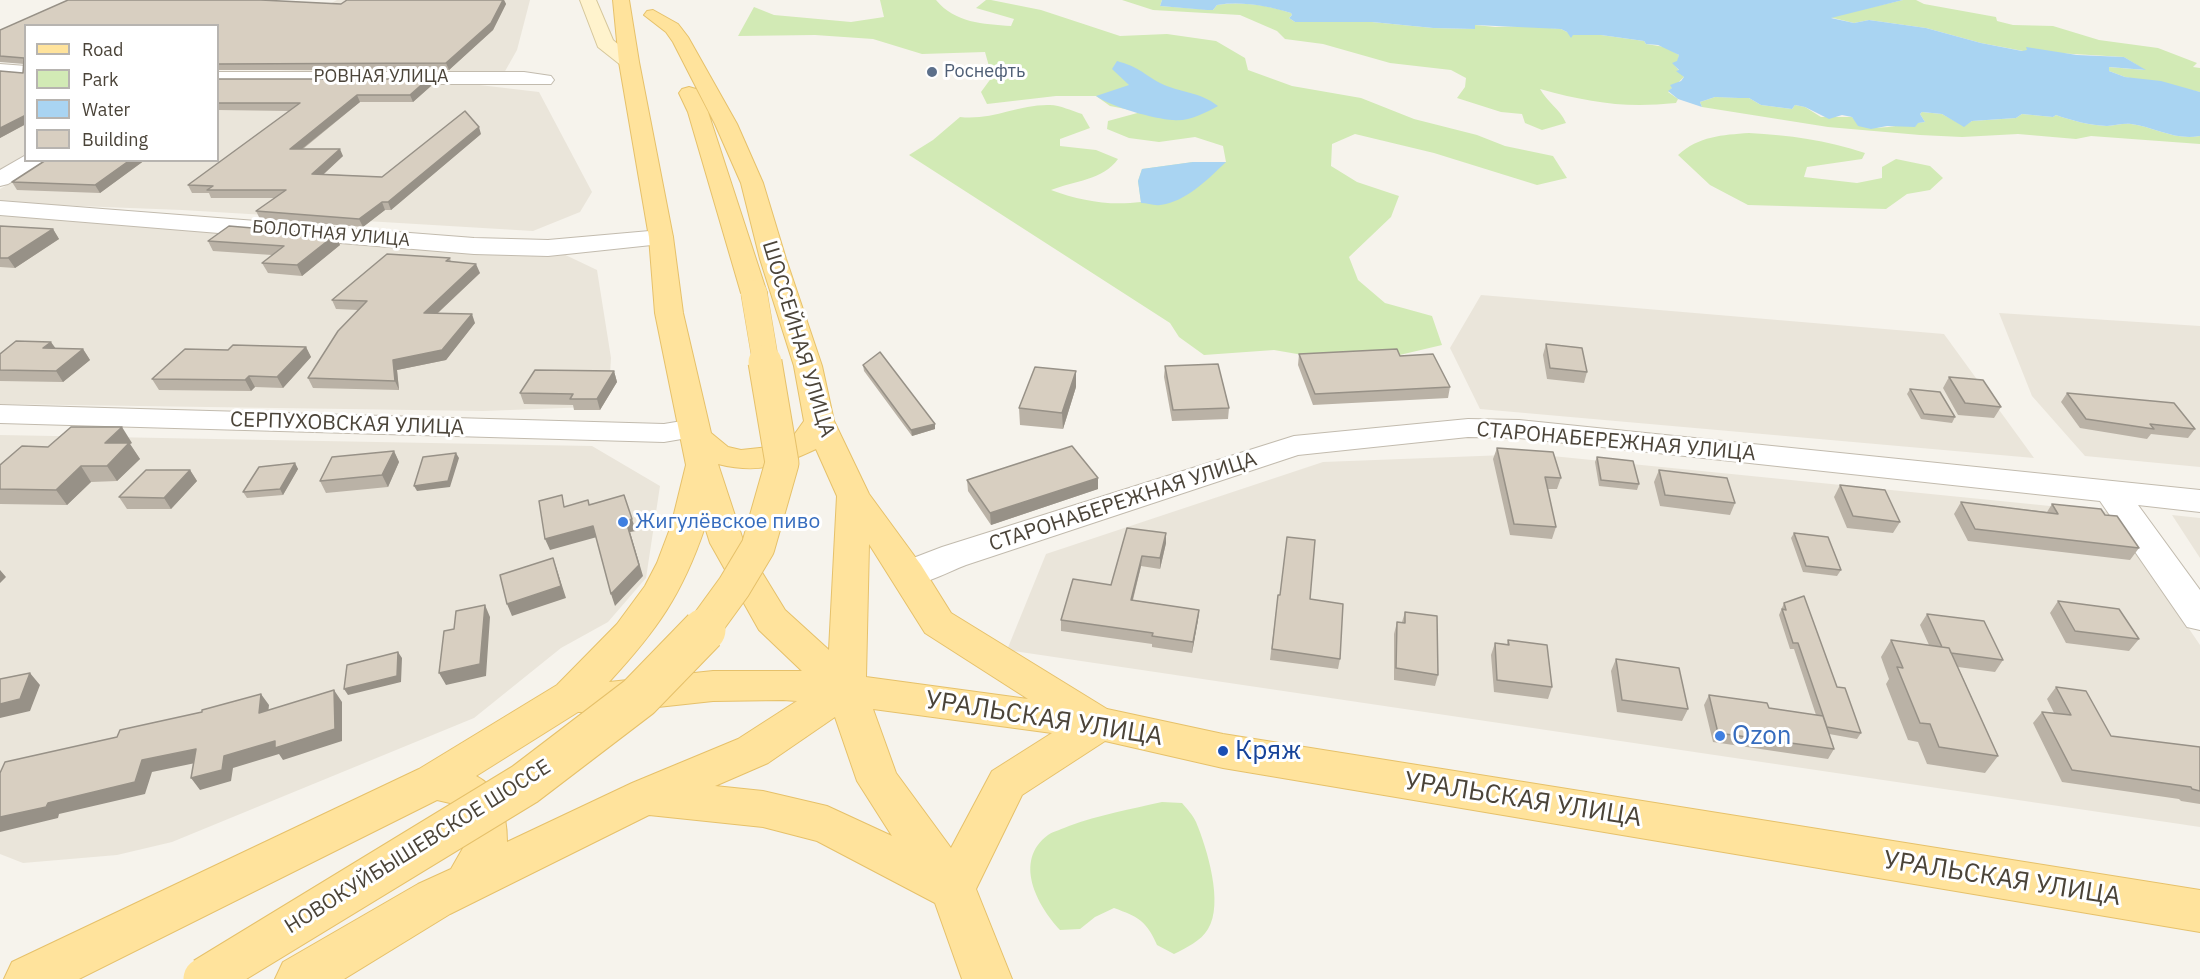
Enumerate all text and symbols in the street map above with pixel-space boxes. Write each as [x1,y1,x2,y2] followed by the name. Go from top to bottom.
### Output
[24,24,219,162] legend
[82,38,123,61] text: Road
[944,61,1025,83] place label: Роснефть
[925,65,939,79] marker: Роснефть
[314,66,448,88] street label: РОВНАЯ УЛИЦА
[82,68,118,91] text: Park
[82,98,130,121] text: Water
[82,128,148,151] text: Building
[251,216,411,252] street label: БОЛОТНАЯ УЛИЦА
[756,238,840,440] street label: ШОССЕЙНАЯ УЛИЦА
[229,407,465,441] street label: СЕРПУХОВСКАЯ УЛИЦА
[1475,417,1757,467] street label: СТАРОНАБЕРЕЖНАЯ УЛИЦА
[986,447,1260,557] street label: СТАРОНАБЕРЕЖНАЯ УЛИЦА
[635,509,820,535] place label: Жигулёвское пиво
[616,515,630,529] marker: Жигулёвское пиво
[923,685,1165,753] street label: УРАЛЬСКАЯ УЛИЦА
[1732,720,1792,752] place label: Ozon
[1713,729,1727,743] marker: Ozon
[1235,735,1301,767] place label: Кряж
[1216,744,1230,758] marker: Кряж
[280,755,556,939] street label: НОВОКУЙБЫШЕВСКОЕ ШОССЕ
[1402,766,1644,834] street label: УРАЛЬСКАЯ УЛИЦА
[1881,845,2123,913] street label: УРАЛЬСКАЯ УЛИЦА

